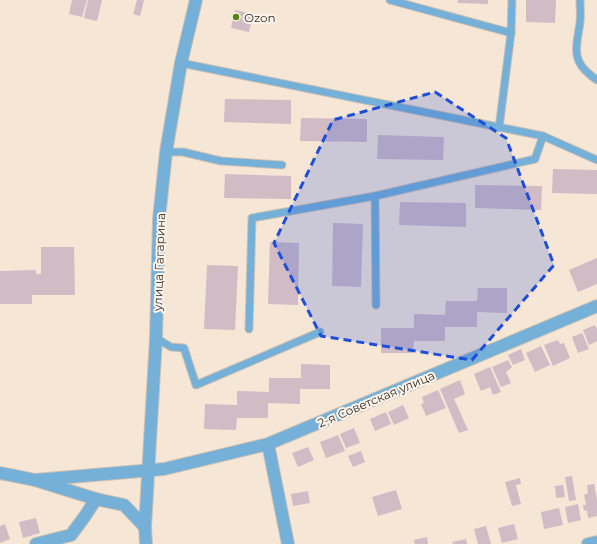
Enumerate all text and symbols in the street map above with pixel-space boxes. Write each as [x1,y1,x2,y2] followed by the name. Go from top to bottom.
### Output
[244,10,276,25] place label: Ozon
[231,12,241,22] marker: Ozon
[150,213,168,312] street label: улица Гагарина
[315,368,437,430] street label: 2-я Советская улица

